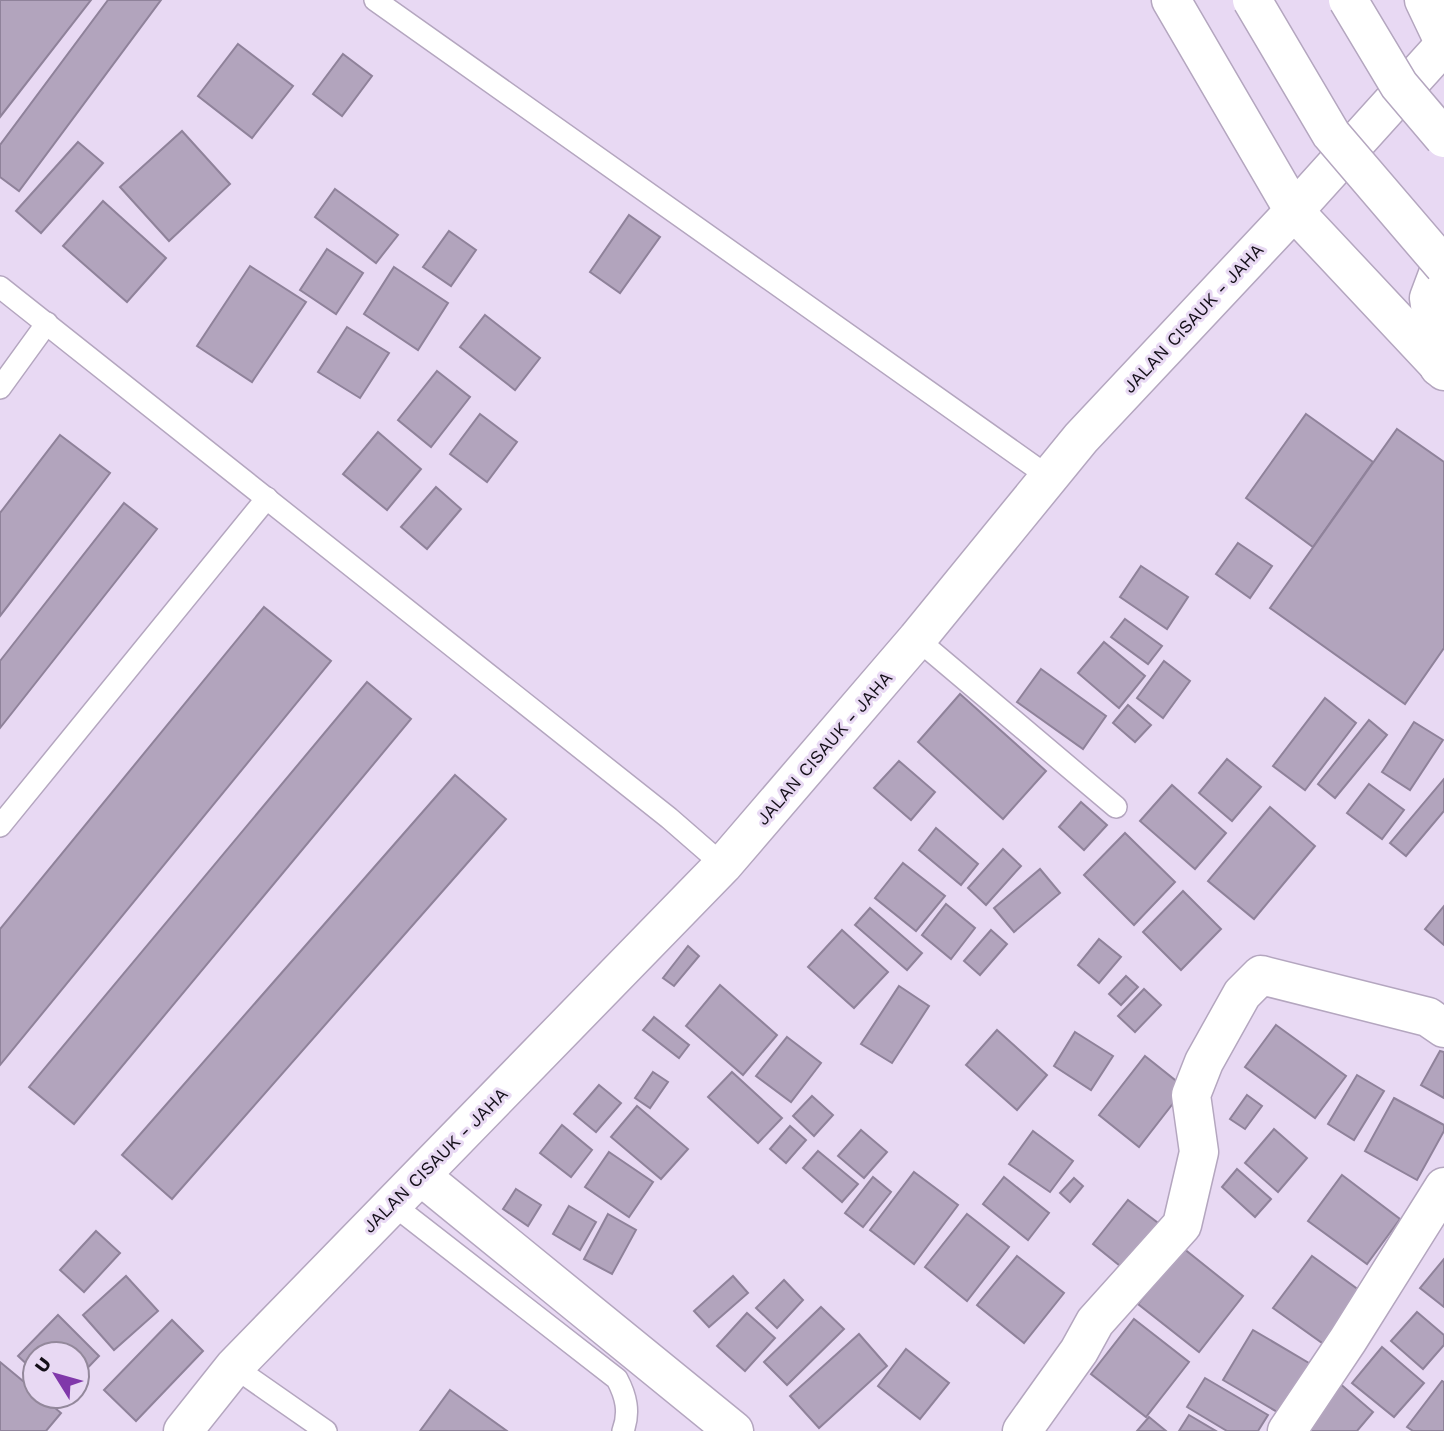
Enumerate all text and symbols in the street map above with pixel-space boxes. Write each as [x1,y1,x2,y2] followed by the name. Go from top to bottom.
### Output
[1118,239,1268,397] street label: JALAN CISAUK - JAHA
[752,667,896,829] street label: JALAN CISAUK - JAHA
[358,1083,512,1237] street label: JALAN CISAUK - JAHA
[21,1340,91,1410] north arrow
[30,1353,56,1377] text: U

